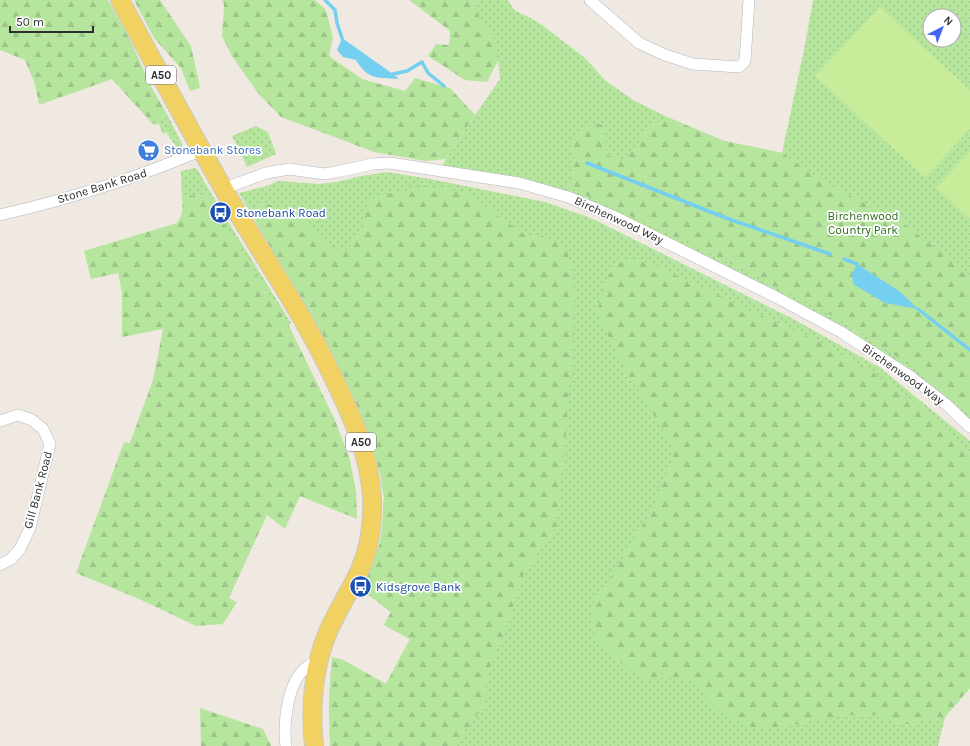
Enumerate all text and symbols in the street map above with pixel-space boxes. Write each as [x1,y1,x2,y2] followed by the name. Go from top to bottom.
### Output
[10,8,93,34] scale bar
[922,8,962,48] north arrow
[941,13,956,28] text: N
[16,15,44,29] text: 50 m
[146,66,176,84] road number: A50
[135,137,161,163] supermarket icon: Stonebank Stores
[164,143,261,157] place label: Stonebank Stores
[55,166,149,206] street label: Stone Bank Road
[572,193,666,247] street label: Birchenwood Way
[207,200,233,226] bus stop icon: Stonebank Road
[236,206,326,220] place label: Stonebank Road
[827,209,899,237] park label: Birchenwood Country Park
[859,341,947,408] street label: Birchenwood Way
[346,433,376,451] road number: A50
[21,450,55,530] street label: Gill Bank Road
[348,574,374,600] bus stop icon: Kidsgrove Bank
[376,580,461,594] place label: Kidsgrove Bank

